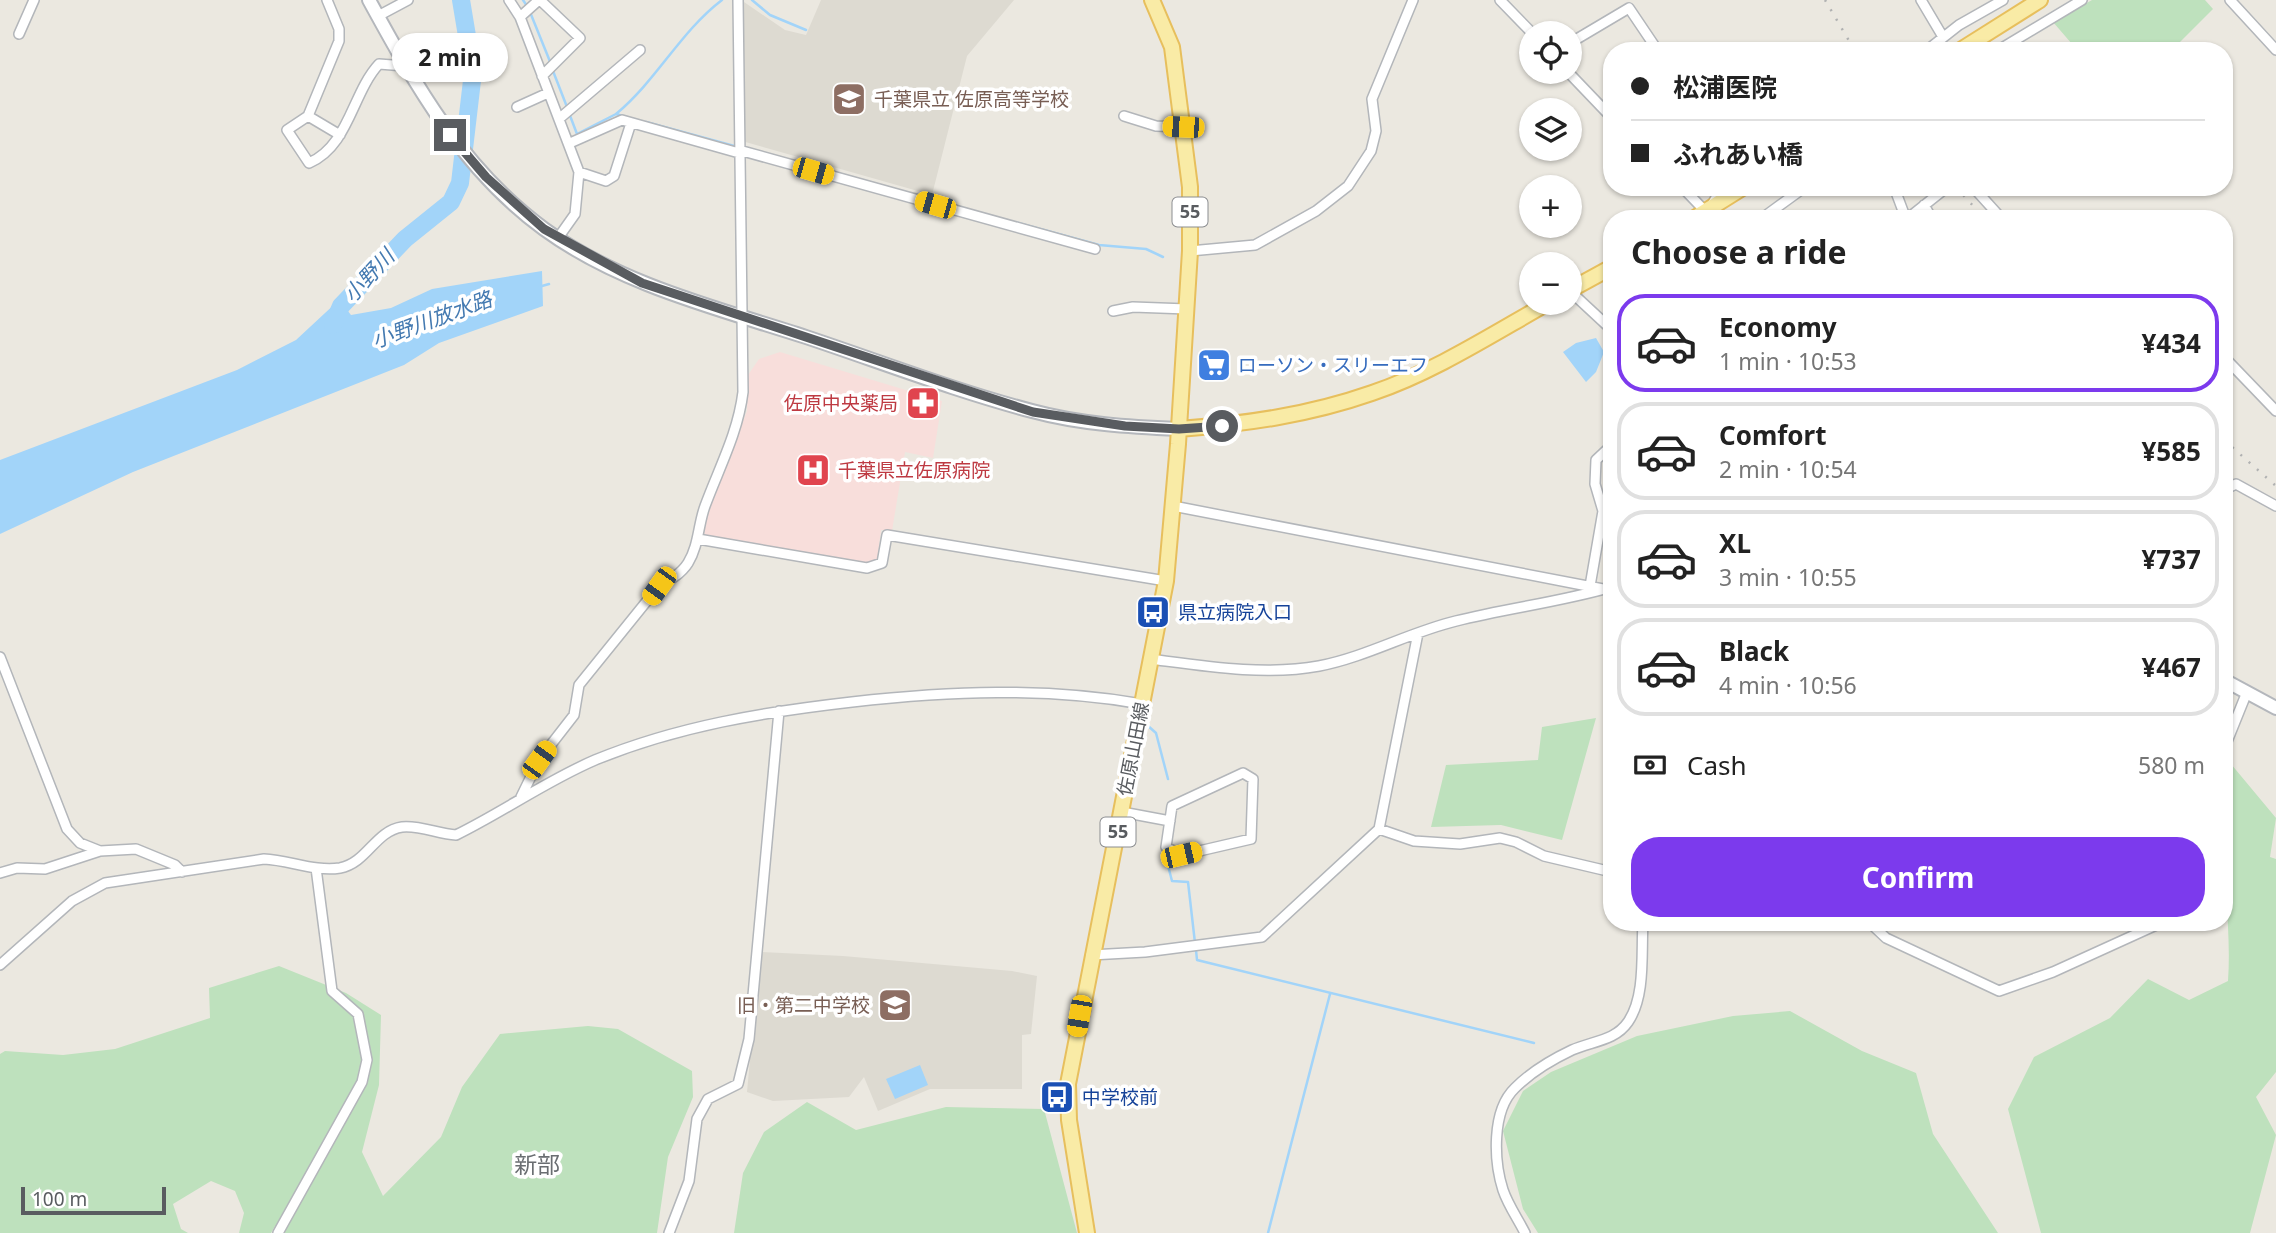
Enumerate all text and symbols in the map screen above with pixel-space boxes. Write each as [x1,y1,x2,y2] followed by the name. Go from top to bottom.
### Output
[1519,21,1582,315] map controls
[1519,21,1582,84] button: locate
[392,33,508,82] callout: 2 min
[418,41,482,73] text: 2 min
[1673,69,1777,105] text: 松浦医院
[830,80,868,118] school or university icon: 千葉県立 佐原高等学校
[874,86,1069,112] place label: 千葉県立 佐原高等学校
[1519,98,1582,161] button: layers
[1162,116,1205,138] car
[434,119,466,151] route end
[1673,136,1803,172] text: ふれあい橋
[790,155,837,187] car
[1519,175,1582,238] button: +
[912,189,959,221] car
[1172,197,1208,226] road number: 55
[1631,230,1847,273] text: Choose a ride
[337,241,401,308] water label: 小野川
[1519,252,1582,315] button: −
[368,284,498,354] water label: 小野川放水路
[1719,309,1837,345] text: Economy
[1635,312,1698,375] icon: car
[2142,325,2201,361] text: ¥434
[1719,345,1857,377] text: 1 min · 10:53
[1195,346,1233,384] supermarket icon: ローソン・スリーエフ
[1238,352,1428,378] place label: ローソン・スリーエフ
[904,384,942,422] pharmacy icon: 佐原中央薬局
[784,390,898,416] place label: 佐原中央薬局
[1206,410,1238,442] route start
[1719,417,1827,453] text: Comfort
[1635,420,1698,483] icon: car
[2142,433,2201,469] text: ¥585
[794,451,832,489] hospital icon: 千葉県立佐原病院
[1719,453,1857,485] text: 2 min · 10:54
[838,457,990,483] place label: 千葉県立佐原病院
[1719,525,1751,561] text: XL
[1635,528,1698,591] icon: car
[2142,541,2201,577] text: ¥737
[1719,561,1857,593] text: 3 min · 10:55
[639,563,680,609] car
[1134,593,1172,631] bus stop icon: 県立病院入口
[1178,599,1292,625] place label: 県立病院入口
[1719,633,1789,669] text: Black
[1635,636,1698,699] icon: car
[2142,649,2201,685] text: ¥467
[1719,669,1857,701] text: 4 min · 10:56
[1111,700,1155,798] street label: 佐原山田線
[519,737,560,783] car
[1631,746,1669,784] icon: cash
[1687,747,1747,783] text: Cash
[2138,749,2205,781] text: 580 m
[1100,818,1136,846] road number: 55
[1631,837,2205,917] button: Confirm
[1159,840,1204,870] car
[876,986,914,1024] school or university icon: 旧・第二中学校
[737,992,870,1018] place label: 旧・第二中学校
[1066,993,1093,1039] car
[1038,1078,1076,1116] bus stop icon: 中学校前
[1082,1084,1158,1110] place label: 中学校前
[514,1148,560,1180] district label: 新部
[21,1184,166,1216] scale bar
[32,1186,87,1212] text: 100 m

